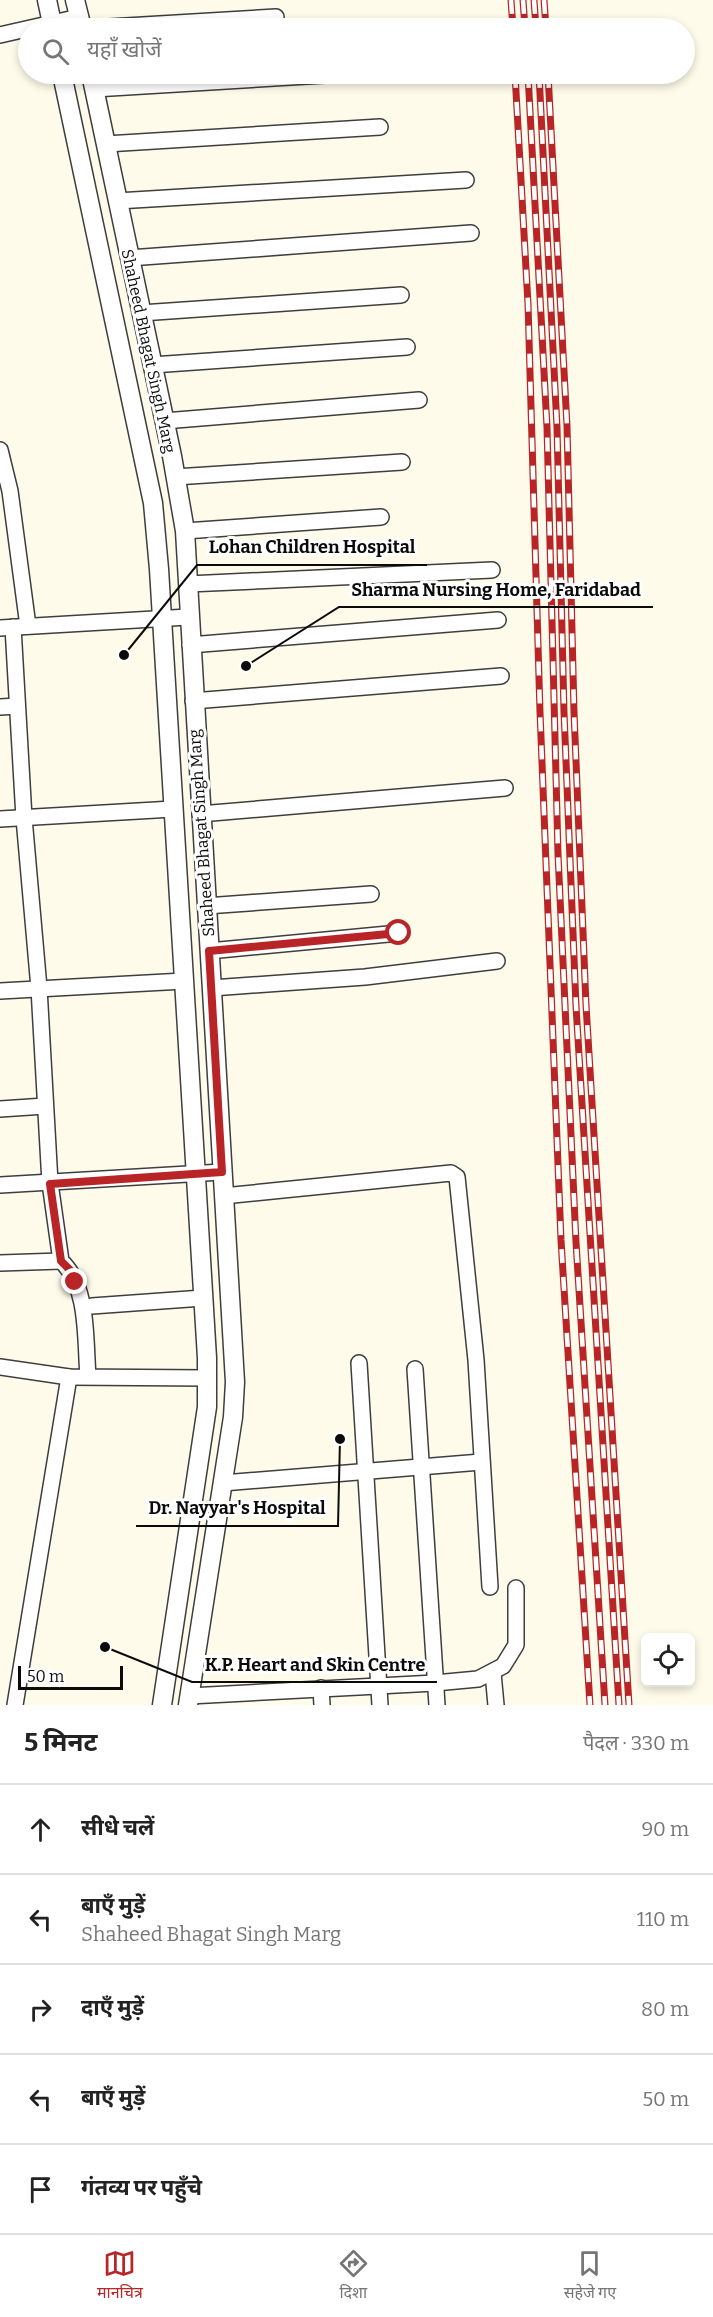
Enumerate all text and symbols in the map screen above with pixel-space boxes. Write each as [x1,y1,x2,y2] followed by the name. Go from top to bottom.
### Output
[18,18,695,84] search box
[39,35,72,68] icon: search
[87,36,162,63] text: यहाँ खोजें
[118,247,179,455] street label: Shaheed Bhagat Singh Marg
[197,529,427,565] callout: Lohan Children Hospital
[209,536,416,558] text: Lohan Children Hospital
[339,571,653,607] callout: Sharma Nursing Home, Faridabad
[351,579,641,601] text: Sharma Nursing Home, Faridabad
[185,728,218,937] street label: Shaheed Bhagat Singh Marg
[385,919,411,945] route start
[61,1268,87,1294] route end
[136,1490,338,1526] callout: Dr. Nayyar's Hospital
[148,1497,326,1519] text: Dr. Nayyar's Hospital
[641,1633,695,1687] map controls
[641,1633,695,1687] button: locate
[192,1646,437,1682] callout: K.P. Heart and Skin Centre
[205,1654,425,1676] text: K.P. Heart and Skin Centre
[18,1663,123,1690] scale bar
[27,1667,64,1686] text: 50 m
[24,1727,97,1758] text: 5 मिनट
[583,1731,689,1755] text: पैदल · 330 m
[24,1813,57,1846] icon: ahead
[81,1814,154,1841] text: सीधे चलें
[641,1817,689,1841] text: 90 m
[81,1892,145,1919] text: बाएँ मुड़ें
[24,1903,57,1936] icon: left
[637,1907,689,1931] text: 110 m
[81,1922,341,1946] text: Shaheed Bhagat Singh Marg
[24,1993,57,2026] icon: right
[81,1994,144,2021] text: दाएँ मुड़ें
[641,1997,689,2021] text: 80 m
[24,2083,57,2116] icon: left
[81,2084,145,2111] text: बाएँ मुड़ें
[642,2087,689,2111] text: 50 m
[24,2173,57,2206] icon: arrive
[81,2174,202,2201] text: गंतव्य पर पहुँचे
[97,2247,143,2305] tab: मानचित्र
[337,2247,370,2305] tab: दिशा
[564,2247,616,2305] tab: सहेजे गए

